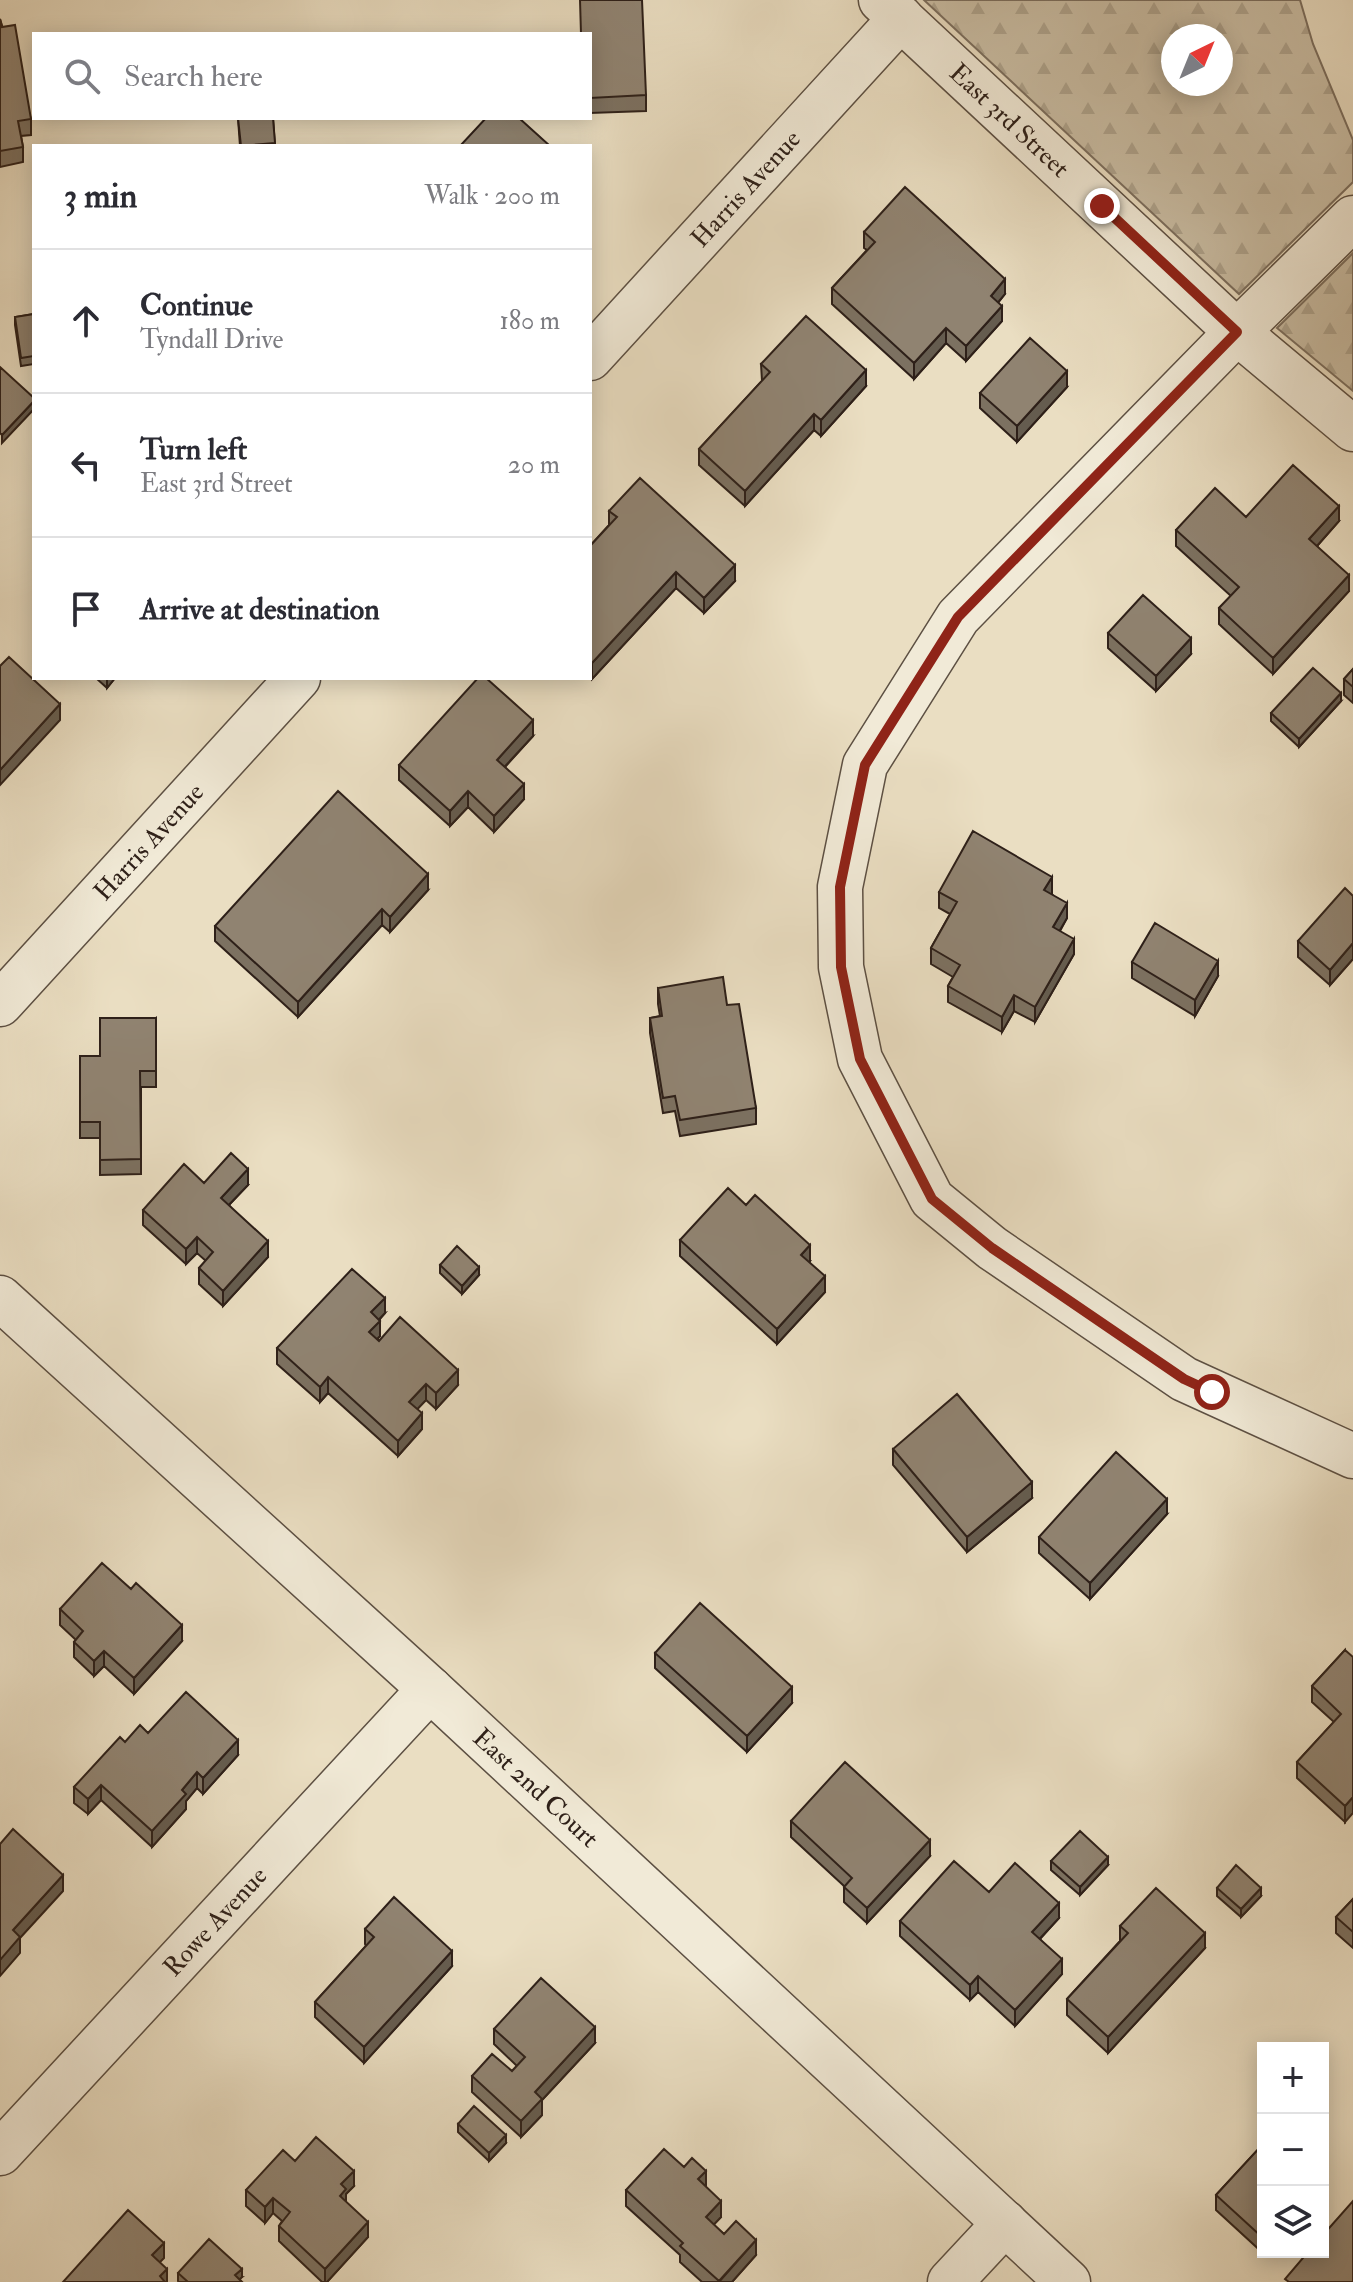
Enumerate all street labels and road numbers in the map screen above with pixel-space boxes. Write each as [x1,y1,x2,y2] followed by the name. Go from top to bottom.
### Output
[942,57,1076,185] street label: East 3rd Street
[684,123,808,254] street label: Harris Avenue
[87,777,211,908] street label: Harris Avenue
[466,1722,605,1855] street label: East 2nd Court
[157,1860,274,1983] street label: Rowe Avenue

